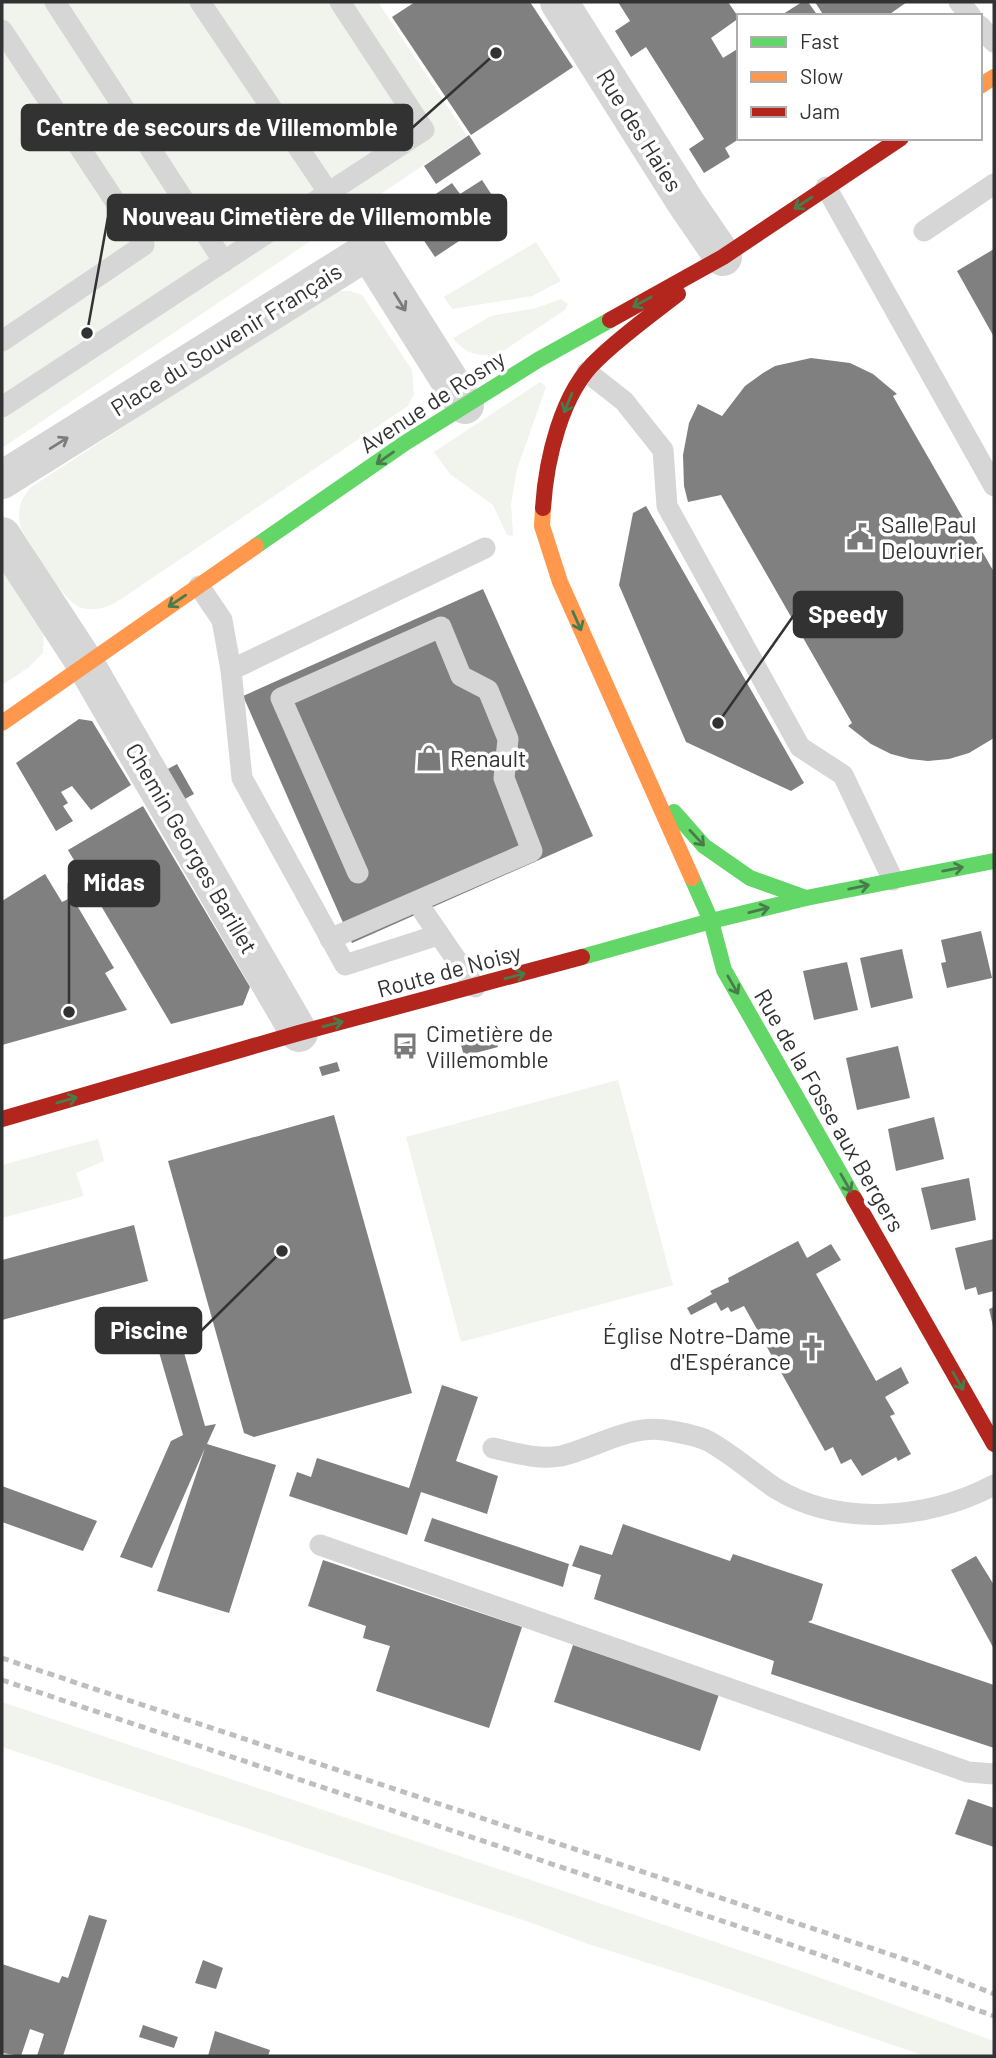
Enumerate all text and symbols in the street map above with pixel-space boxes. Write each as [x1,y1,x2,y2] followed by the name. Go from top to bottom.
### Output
[737,14,982,140] legend
[800,28,840,53] text: Fast
[800,63,843,88] text: Slow
[591,64,689,196] street label: Rue des Haies
[800,98,840,123] text: Jam
[22,105,412,150] callout: Centre de secours de Villemomble
[36,112,398,141] text: Centre de secours de Villemomble
[108,195,506,240] callout: Nouveau Cimetière de Villemomble
[794,195,813,210] one-way arrow
[122,201,492,230] text: Nouveau Cimetière de Villemomble
[105,256,347,422] street label: Place du Souvenir Français
[393,292,407,312] one-way arrow
[633,295,653,309] one-way arrow
[354,343,510,458] street label: Avenue de Rosny
[561,392,574,414] one-way arrow
[49,436,69,450] one-way arrow
[375,451,395,465] one-way arrow
[881,510,984,564] place label: Salle Paul Delouvrier
[845,522,875,552] public building icon: Salle Paul Delouvrier
[794,592,902,637] callout: Speedy
[168,594,187,608] one-way arrow
[808,599,888,628] text: Speedy
[571,609,584,631] one-way arrow
[120,738,264,958] street label: Chemin Georges Barillet
[414,743,444,773] shop icon: Renault
[450,744,526,772] place label: Renault
[689,829,706,846] one-way arrow
[69,861,159,906] callout: Midas
[941,862,964,876] one-way arrow
[83,867,145,896] text: Midas
[847,880,870,894] one-way arrow
[747,903,770,916] one-way arrow
[374,937,525,1003] street label: Route de Noisy
[504,968,526,981] one-way arrow
[726,975,740,995] one-way arrow
[749,983,911,1237] street label: Rue de la Fosse aux Bergers
[321,1017,344,1030] one-way arrow
[426,1019,553,1073] place label: Cimetière de Villemomble
[390,1031,420,1061] bus stop icon: Cimetière de Villemomble
[56,1093,78,1106] one-way arrow
[840,1172,853,1193] one-way arrow
[96,1308,201,1353] callout: Piscine
[110,1315,188,1344] text: Piscine
[603,1321,791,1375] place label: Église Notre-Dame d'Espérance
[797,1333,827,1363] church icon: Église Notre-Dame d'Espérance
[951,1370,965,1390] one-way arrow

